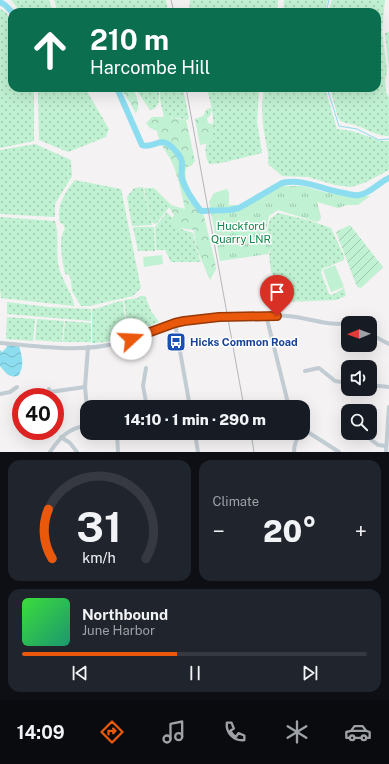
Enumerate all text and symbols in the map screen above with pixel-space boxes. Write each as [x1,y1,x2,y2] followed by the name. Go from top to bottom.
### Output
[90,23,169,56] text: 210 m
[24,24,76,76] icon: ahead
[90,57,210,78] text: Harcombe Hill
[211,220,271,245] park label: Huckford Quarry LNR
[260,275,294,316] pin
[266,281,288,303] icon: arrive
[341,316,377,352] north arrow
[341,316,377,440] map controls
[110,318,152,360] position arrow
[165,331,187,353] bus stop icon: Hicks Common Road
[190,336,298,348] place label: Hicks Common Road
[341,360,377,396] button: sound
[12,388,64,440] speed limit sign: 40
[341,404,377,440] button: search
[124,411,266,428] text: 14:10 · 1 min · 290 m
[213,494,259,509] text: Climate
[77,501,122,550] text: 31
[263,513,317,549] text: 20°
[213,518,225,544] text: −
[355,518,367,544] text: +
[82,548,116,565] text: km/h
[82,606,168,623] text: Northbound
[82,623,155,638] text: June Harbor
[69,662,91,684] icon: previous
[184,662,206,684] icon: pause
[299,662,321,684] icon: next
[98,718,126,746] icon: directions
[160,718,188,746] icon: music
[221,718,249,746] icon: phone
[283,718,311,746] icon: climate
[344,718,372,746] icon: car
[17,722,65,743] text: 14:09

